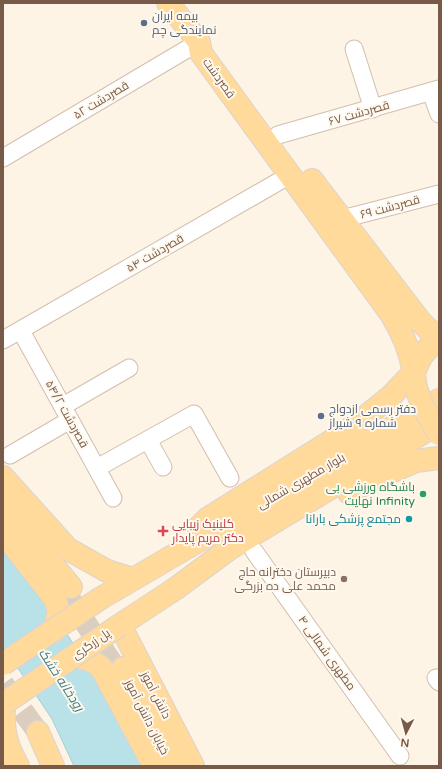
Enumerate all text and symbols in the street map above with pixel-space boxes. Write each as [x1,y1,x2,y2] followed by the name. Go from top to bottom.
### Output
[152,9,216,39] place label: بیمه ایران نمایندگی چم
[139,18,149,28] marker: بیمه ایران نمایندگی چم
[200,55,238,101] street label: قصردشت
[71,78,131,122] street label: ۵۲ قصردشت
[327,98,391,128] street label: ۶۷ قصردشت
[359,192,421,222] street label: ۶۹ قصردشت
[124,231,186,275] street label: ۵۴ قصردشت
[43,378,91,450] street label: ۵۴/۲ قصردشت
[328,402,416,430] place label: دفتر رسمی ازدواج شماره ۹ شیراز
[316,411,326,421] marker: دفتر رسمی ازدواج شماره ۹ شیراز
[255,450,347,512] street label: بلوار مطهرى شمالى
[326,480,416,508] place label: باشگاه ورزشی بی نهایت Infinity
[418,489,428,499] marker: باشگاه ورزشی بی نهایت Infinity
[306,512,401,528] place label: مجتمع پزشکی بارانا
[404,514,414,524] marker: مجتمع پزشکی بارانا
[171,517,244,547] place label: کلینیک زیبایی دکتر مریم پایدار
[157,525,169,537] marker: کلینیک زیبایی دکتر مریم پایدار
[234,565,336,593] place label: دبیرستان دخترانه حاج محمد علی ده بزرگی
[339,574,349,584] marker: دبیرستان دخترانه حاج محمد علی ده بزرگی
[295,613,359,693] street label: ۴ مطهری شمالی
[69,625,115,664] street label: پل زرگری
[35,646,88,716] water label: رودخانه خشک
[138,668,174,721] street label: دانش آموز
[121,676,172,757] street label: خیابان دانش آموز
[386,713,426,753] north arrow
[400,736,410,749] text: N

